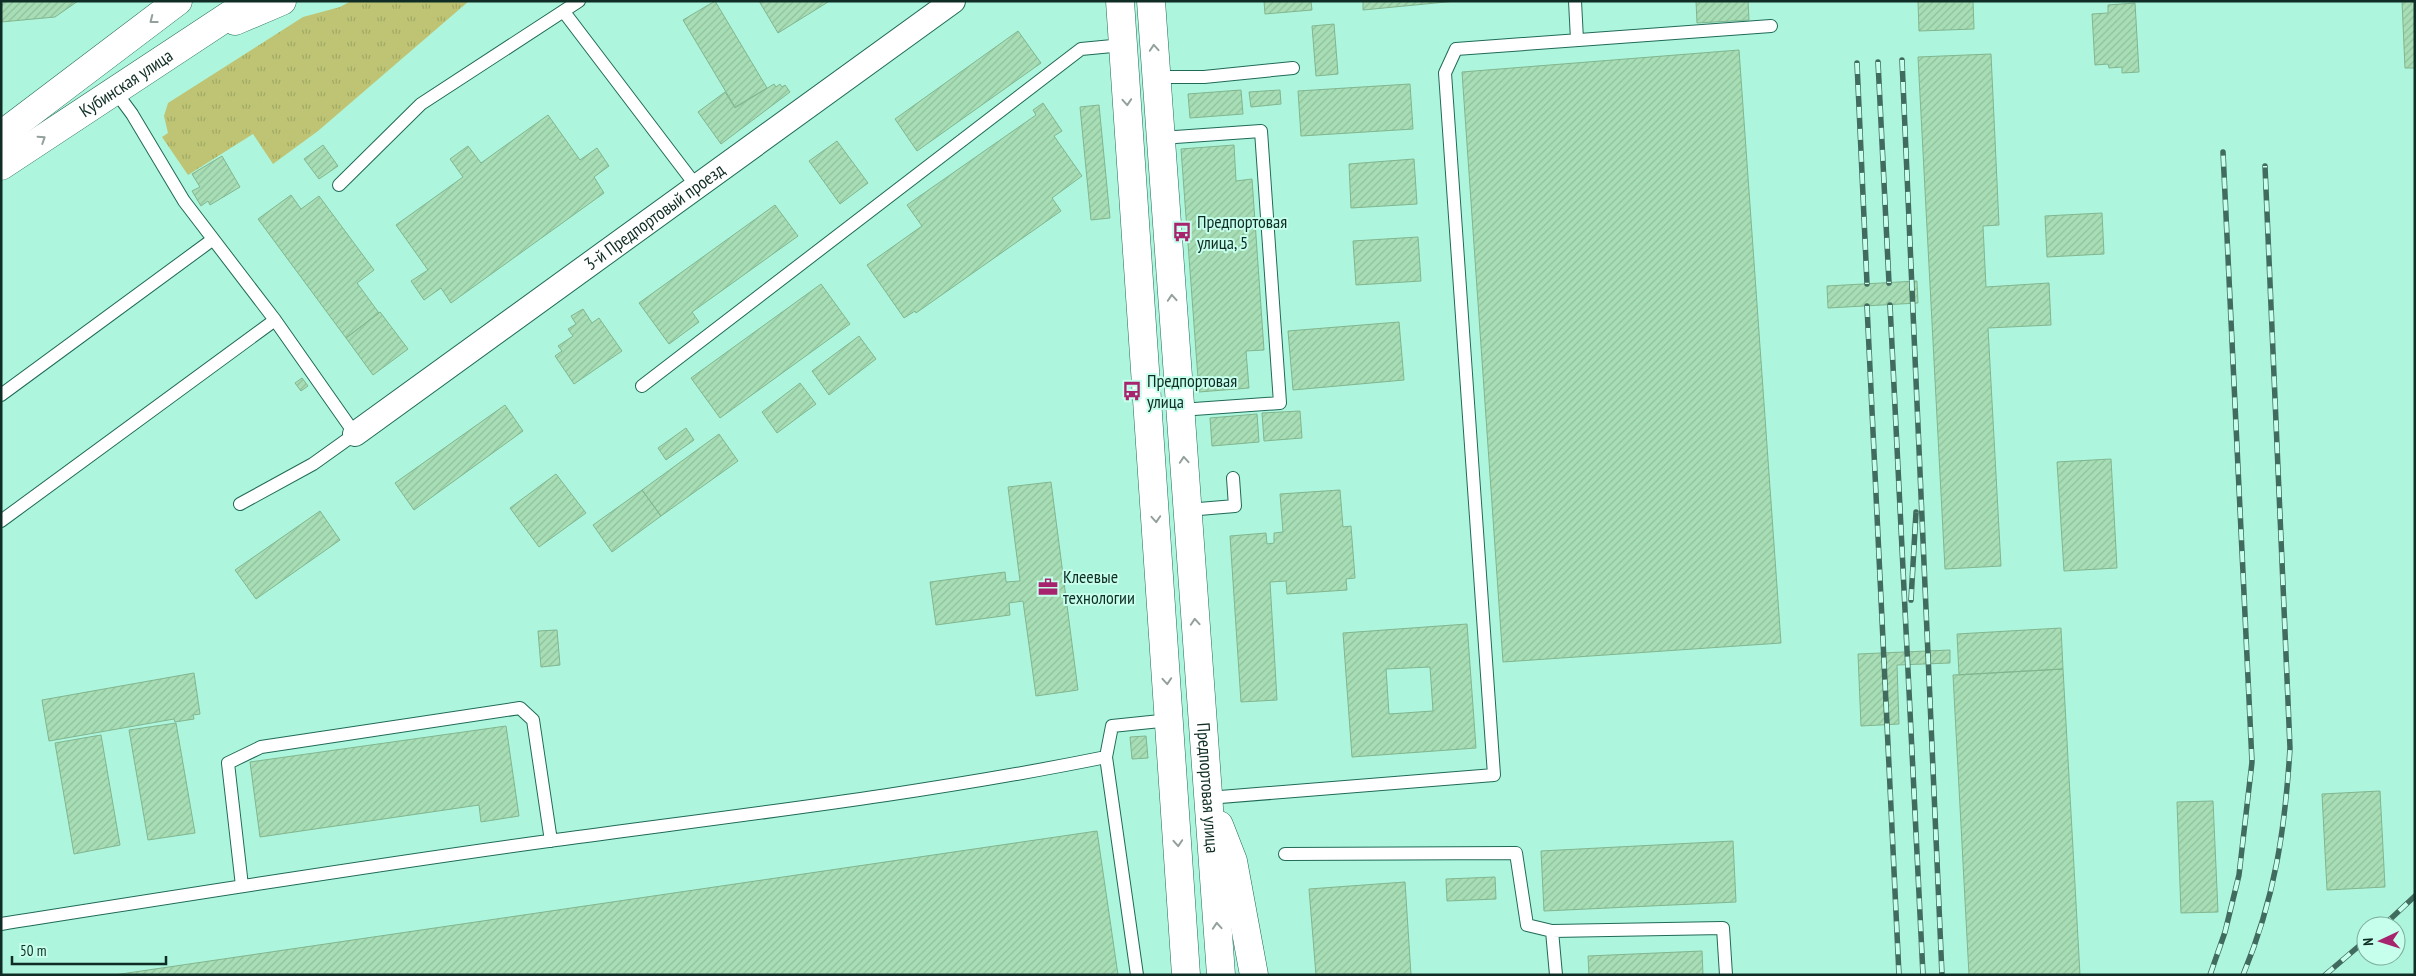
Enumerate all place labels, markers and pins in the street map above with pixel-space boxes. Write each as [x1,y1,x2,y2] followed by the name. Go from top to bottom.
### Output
[1197,210,1287,254] place label: Предпортовая улица, 5
[1171,221,1193,243] bus stop icon: Предпортовая улица, 5
[1147,369,1237,413] place label: Предпортовая улица
[1121,380,1143,402] bus stop icon: Предпортовая улица
[1063,565,1135,609] place label: Клеевые технологии
[1037,576,1059,598] office icon: Клеевые технологии

